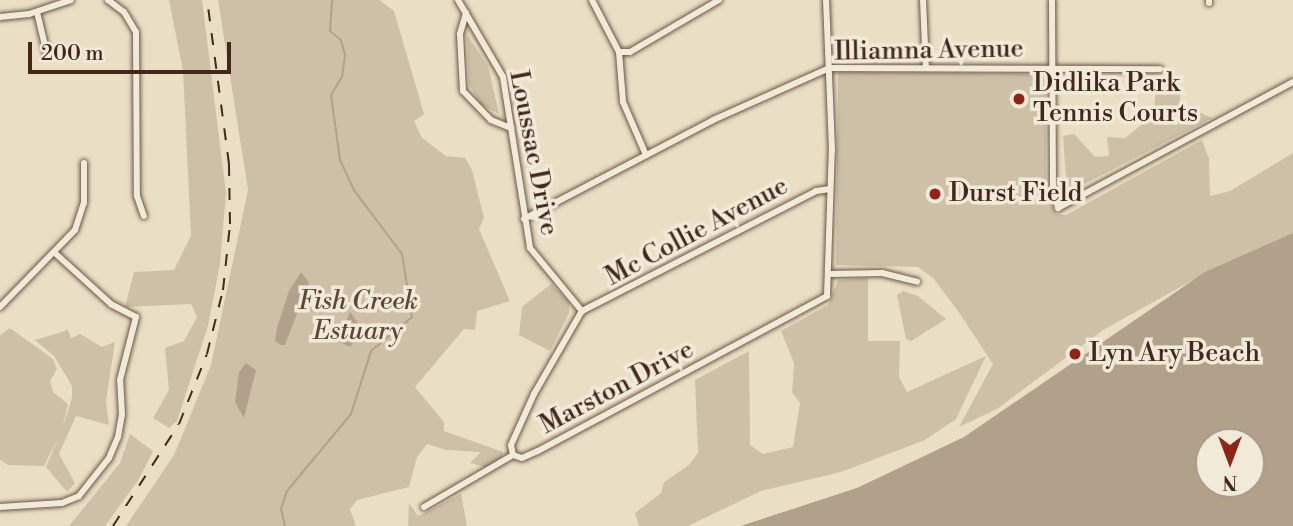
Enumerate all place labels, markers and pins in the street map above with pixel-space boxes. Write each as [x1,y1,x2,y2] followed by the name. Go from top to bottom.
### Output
[1033,68,1198,130] place label: Didlika Park Tennis Courts
[1011,91,1027,107] marker: Didlika Park Tennis Courts
[949,178,1082,210] place label: Durst Field
[927,186,943,202] marker: Durst Field
[1089,338,1260,370] place label: Lyn Ary Beach
[1067,346,1083,362] marker: Lyn Ary Beach

